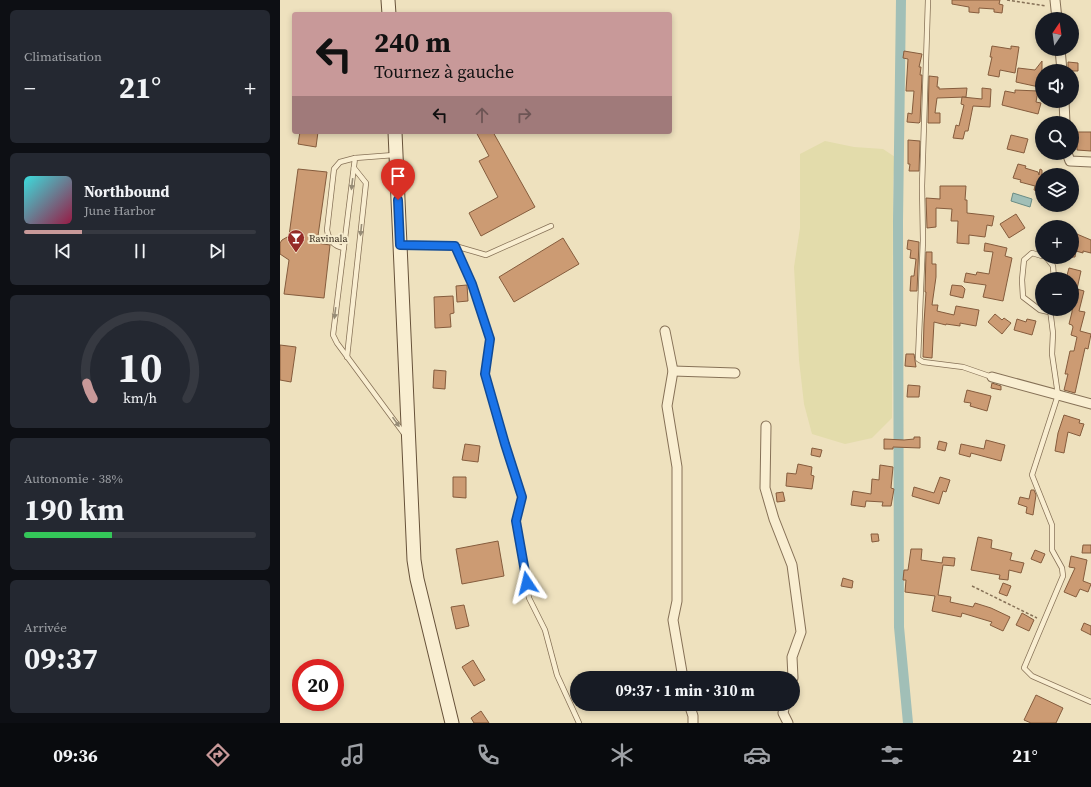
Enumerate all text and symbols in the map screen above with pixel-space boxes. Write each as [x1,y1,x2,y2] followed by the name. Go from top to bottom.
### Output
[1035,12,1079,56] north arrow
[1035,12,1079,316] map controls
[374,23,451,61] text: 240 m
[308,28,360,80] icon: left
[24,48,102,65] text: Climatisation
[374,59,514,84] text: Tournez à gauche
[1035,64,1079,108] button: sound
[119,67,161,108] text: 21°
[24,73,36,103] text: −
[244,73,256,103] text: +
[429,104,451,126] icon: left
[471,104,493,126] icon: ahead
[513,104,535,126] icon: right
[1035,116,1079,160] button: search
[381,159,415,200] pin
[387,165,409,187] icon: arrive
[1035,168,1079,212] button: layers
[349,178,355,190] one-way arrow
[84,181,169,202] text: Northbound
[84,202,156,219] text: June Harbor
[1035,220,1079,264] button: +
[358,224,364,237] one-way arrow
[286,228,306,253] bar icon: Ravinala
[309,232,348,245] place label: Ravinala
[52,240,74,262] icon: previous
[129,240,151,262] icon: pause
[206,240,228,262] icon: next
[1035,272,1079,316] button: −
[332,307,338,319] one-way arrow
[117,339,163,396] text: 10
[123,388,157,408] text: km/h
[392,417,400,428] one-way arrow
[24,470,123,487] text: Autonomie · 38%
[24,489,124,530] text: 190 km
[506,562,548,604] position arrow
[24,619,67,636] text: Arrivée
[24,638,98,679] text: 09:37
[292,659,344,711] speed limit sign: 20
[616,680,755,701] text: 09:37 · 1 min · 310 m
[204,741,232,769] icon: directions
[339,741,367,769] icon: music
[474,741,502,769] icon: phone
[608,741,636,769] icon: climate
[743,741,771,769] icon: car
[878,741,906,769] icon: filters
[53,743,98,768] text: 09:36
[1012,743,1038,768] text: 21°

